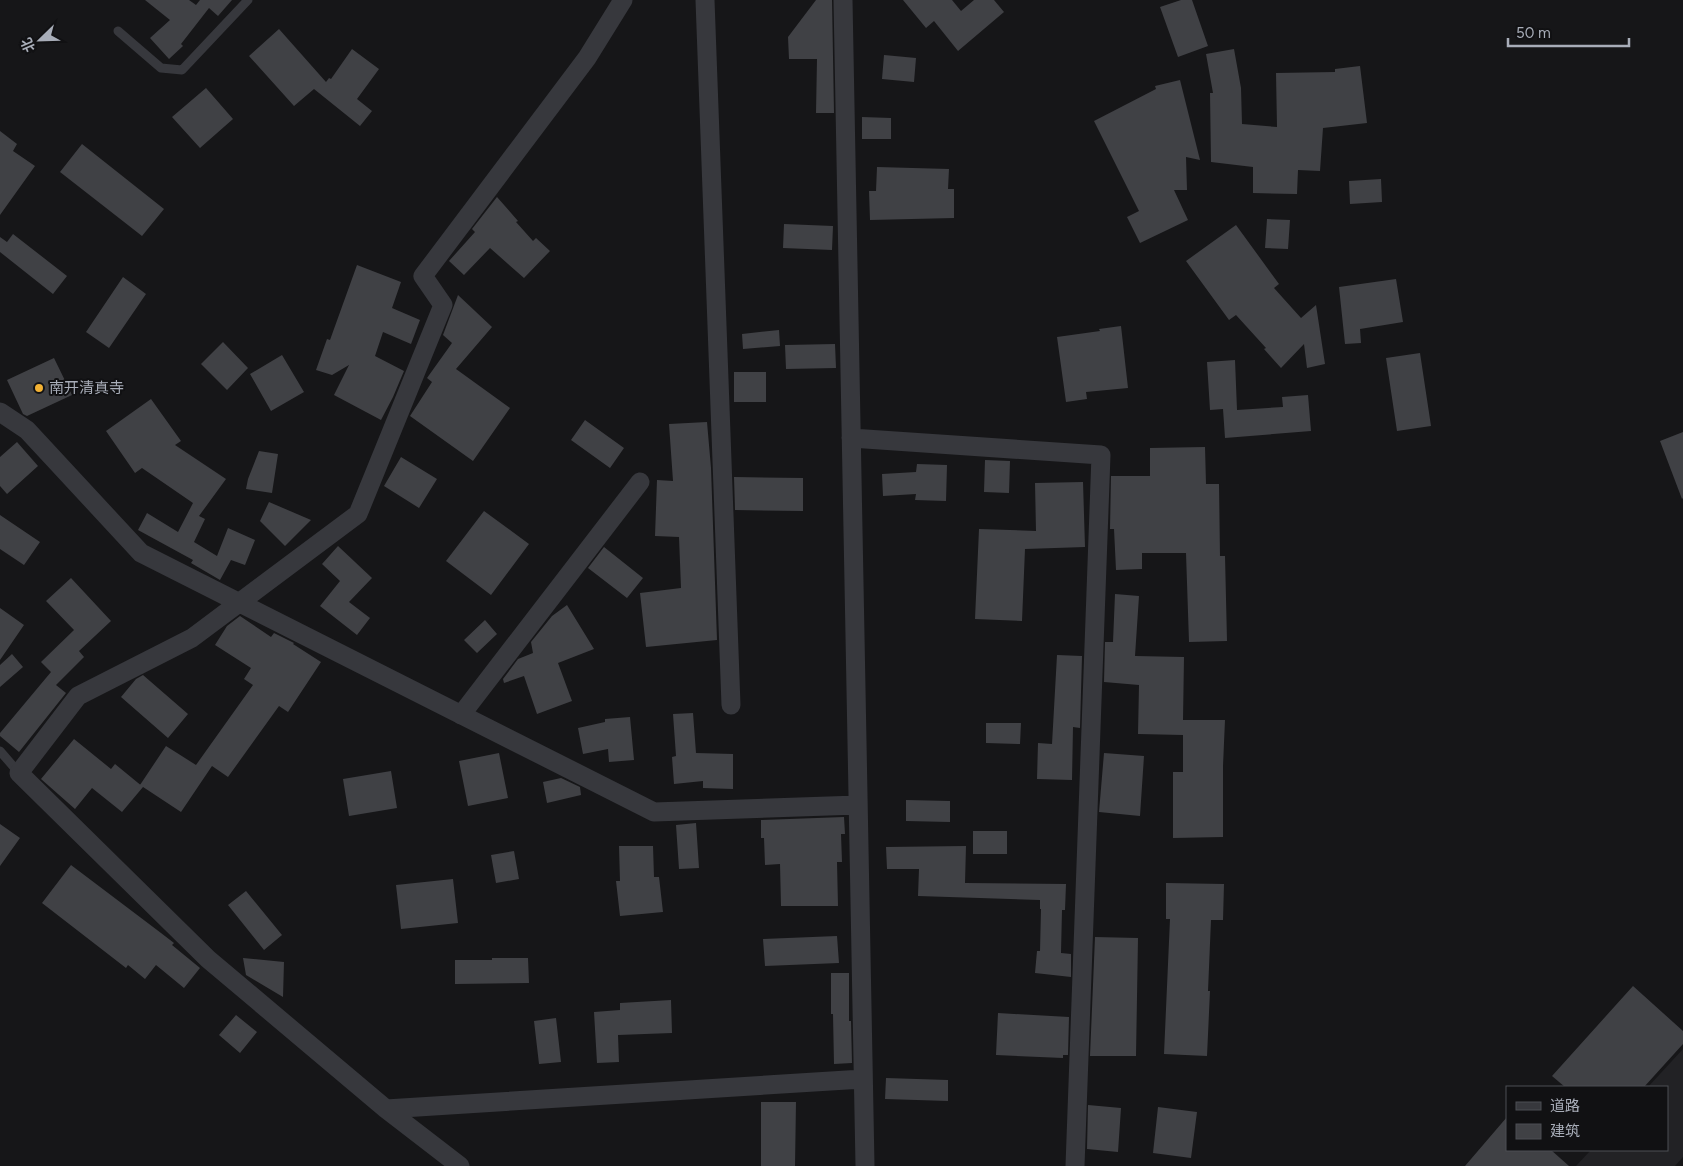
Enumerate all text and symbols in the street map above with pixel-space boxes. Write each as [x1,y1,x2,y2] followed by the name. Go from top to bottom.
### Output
[15,15,65,65] north arrow
[1508,15,1629,47] scale bar
[1516,24,1551,42] text: 50 m
[18,35,39,55] text: 北
[49,379,124,397] place label: 南开清真寺
[33,382,45,394] marker: 南开清真寺
[1506,1086,1668,1151] legend
[1550,1097,1580,1115] text: 道路
[1550,1122,1580,1140] text: 建筑

